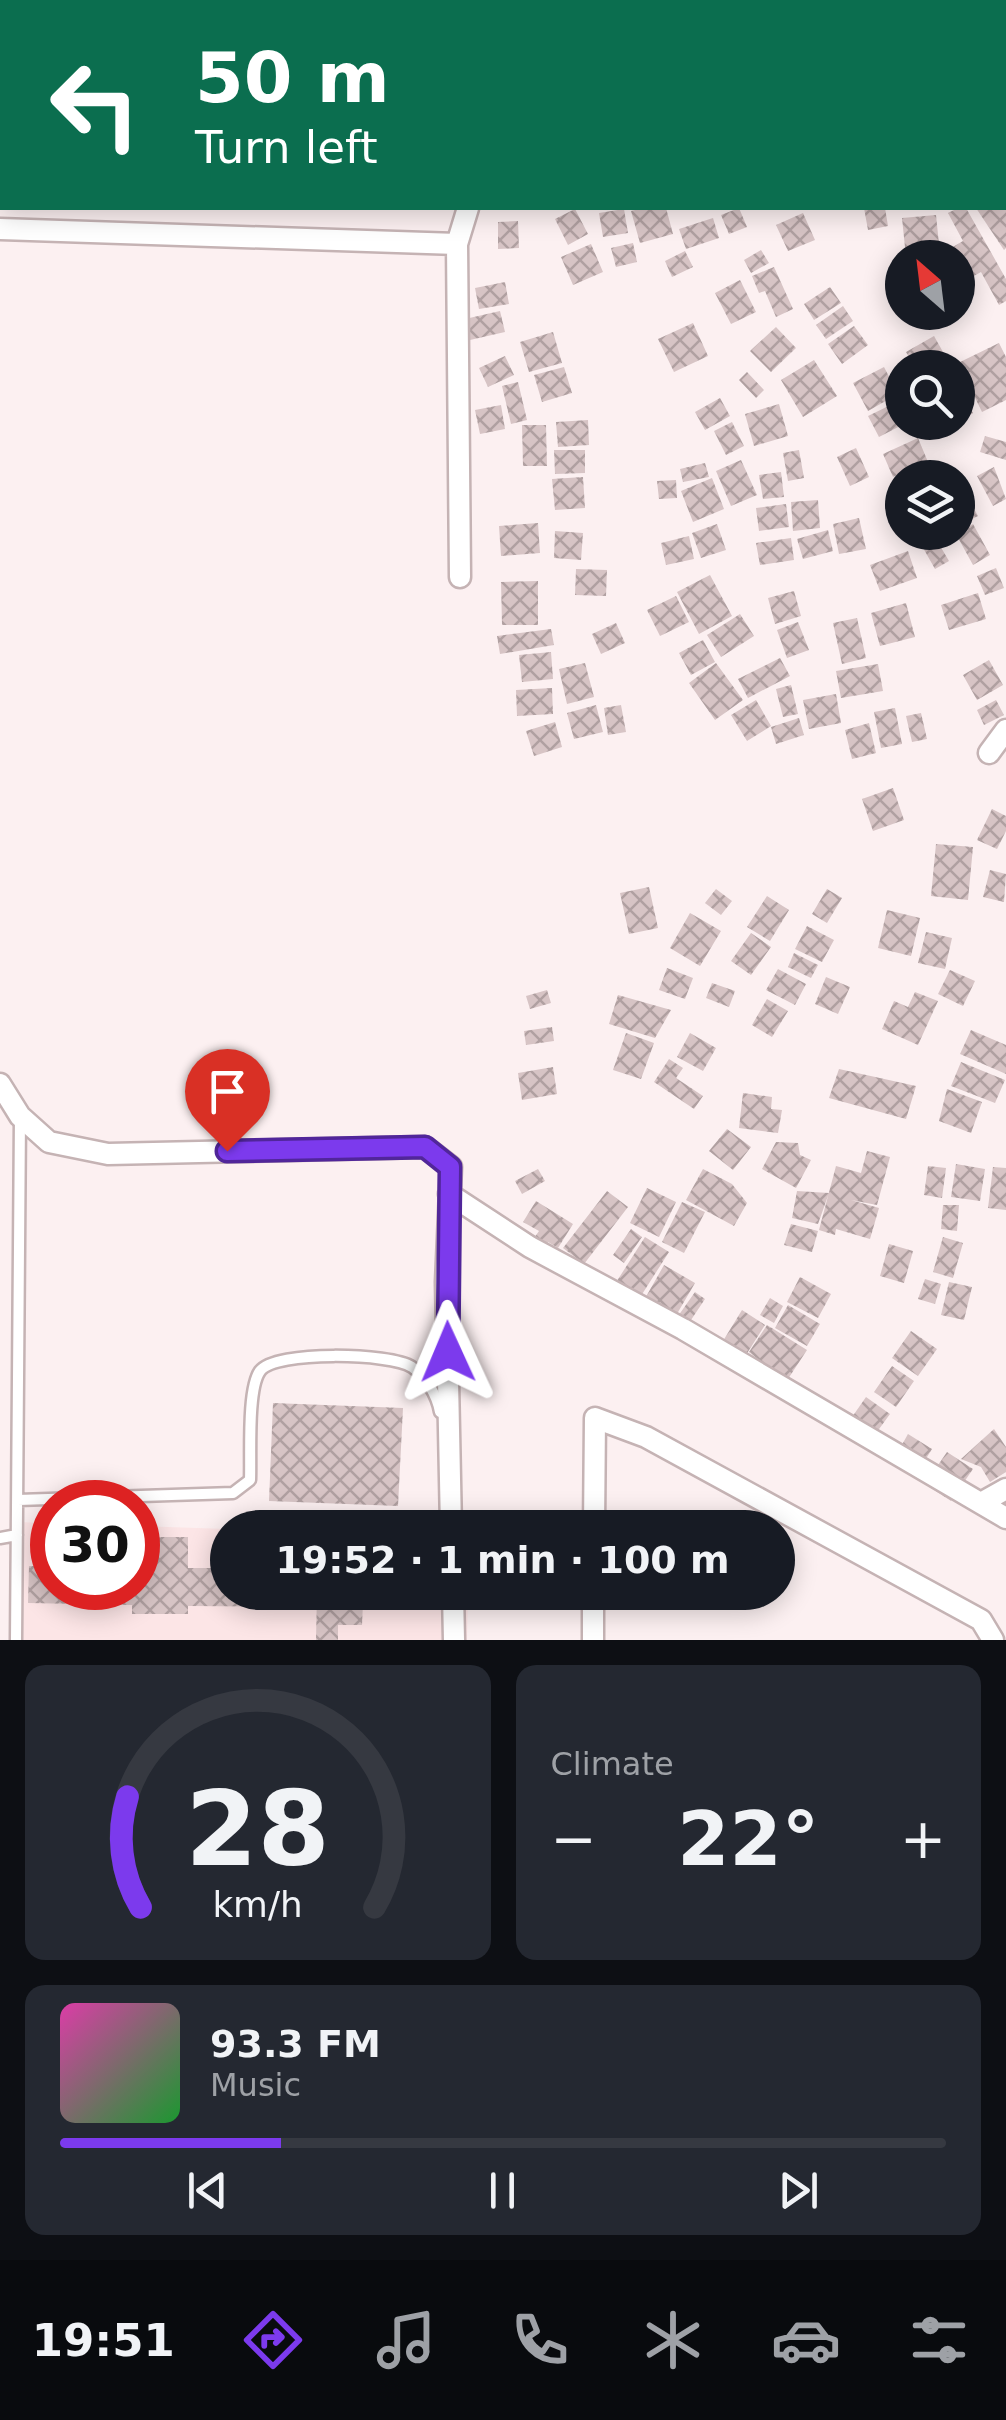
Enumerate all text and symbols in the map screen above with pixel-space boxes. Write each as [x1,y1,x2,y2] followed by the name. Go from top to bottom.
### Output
[195,37,390,119] text: 50 m
[30,40,160,170] icon: left
[195,121,378,174] text: Turn left
[885,240,975,330] north arrow
[885,240,975,550] map controls
[885,350,975,440] button: search
[885,460,975,550] button: layers
[185,1049,270,1152] pin
[200,1064,255,1119] icon: arrive
[396,1300,500,1404] position arrow
[30,1480,160,1610] speed limit sign: 30
[275,1538,730,1582] text: 19:52 · 1 min · 100 m
[551,1745,674,1783] text: Climate
[185,1768,330,1890] text: 28
[677,1795,819,1883] text: 22°
[551,1807,597,1871] text: −
[900,1807,946,1871] text: +
[213,1884,303,1925] text: km/h
[210,2022,381,2066] text: 93.3 FM
[210,2066,301,2104] text: Music
[180,2163,235,2218] icon: previous
[475,2163,530,2218] icon: pause
[771,2163,826,2218] icon: next
[238,2305,308,2375] icon: directions
[371,2305,441,2375] icon: music
[505,2305,575,2375] icon: phone
[638,2305,708,2375] icon: climate
[771,2305,841,2375] icon: car
[904,2305,974,2375] icon: filters
[32,2314,175,2367] text: 19:51

